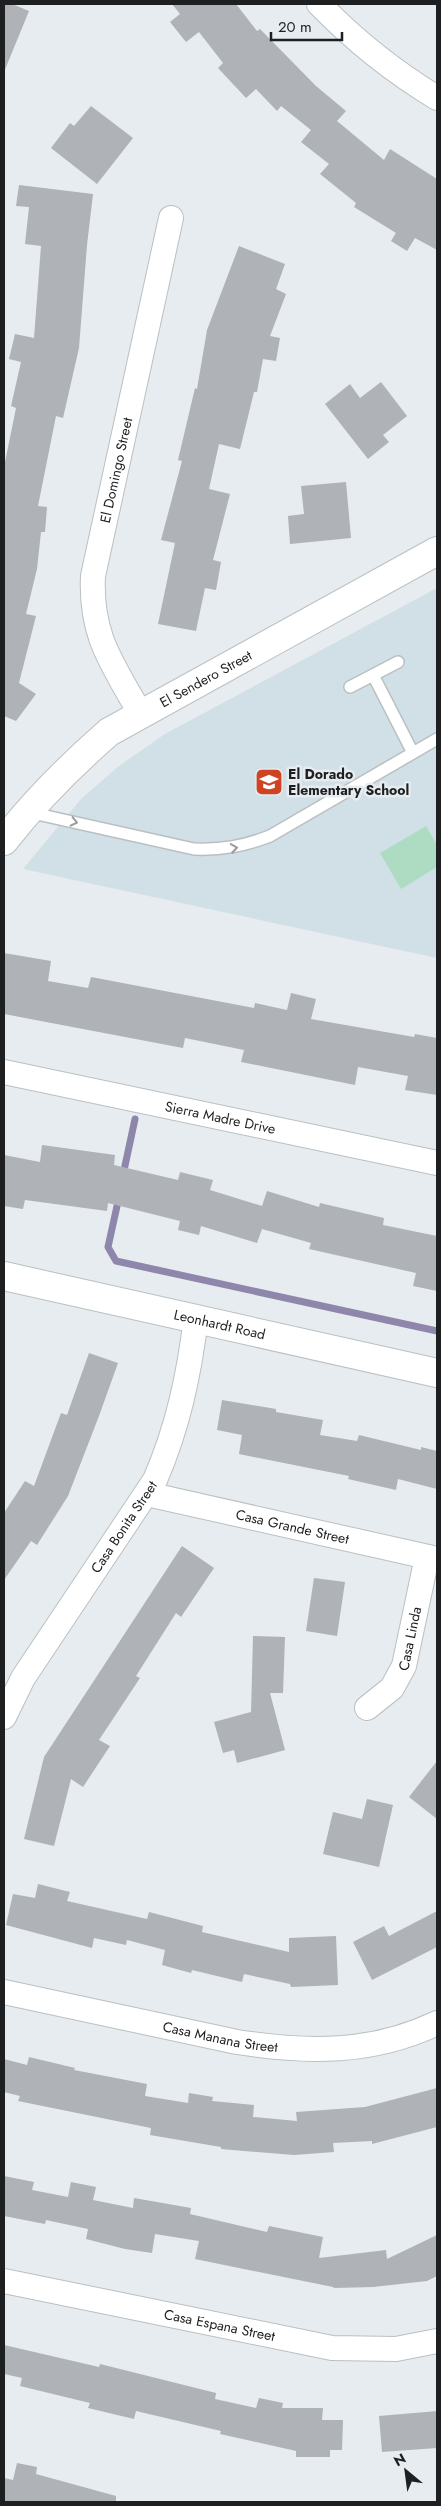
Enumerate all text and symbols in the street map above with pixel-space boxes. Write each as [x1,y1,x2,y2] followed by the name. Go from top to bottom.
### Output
[271,10,342,42] scale bar
[278,16,312,38] text: 20 m
[95,415,137,525] street label: El Domingo Street
[156,645,256,712] street label: El Sendero Street
[288,764,409,800] place label: El Dorado Elementary School
[254,767,284,797] school or university icon: El Dorado Elementary School
[70,817,79,827] one-way arrow
[229,843,238,853] one-way arrow
[163,1096,277,1139] street label: Sierra Madre Drive
[172,1304,267,1344] street label: Leonhardt Road
[86,1476,162,1577] street label: Casa Bonita Street
[234,1504,352,1549] street label: Casa Grande Street
[393,1605,426,1673] street label: Casa Linda
[161,2016,279,2057] street label: Casa Manana Street
[162,2304,277,2346] street label: Casa Espana Street
[381,2446,431,2496] north arrow
[390,2448,409,2471] text: N

